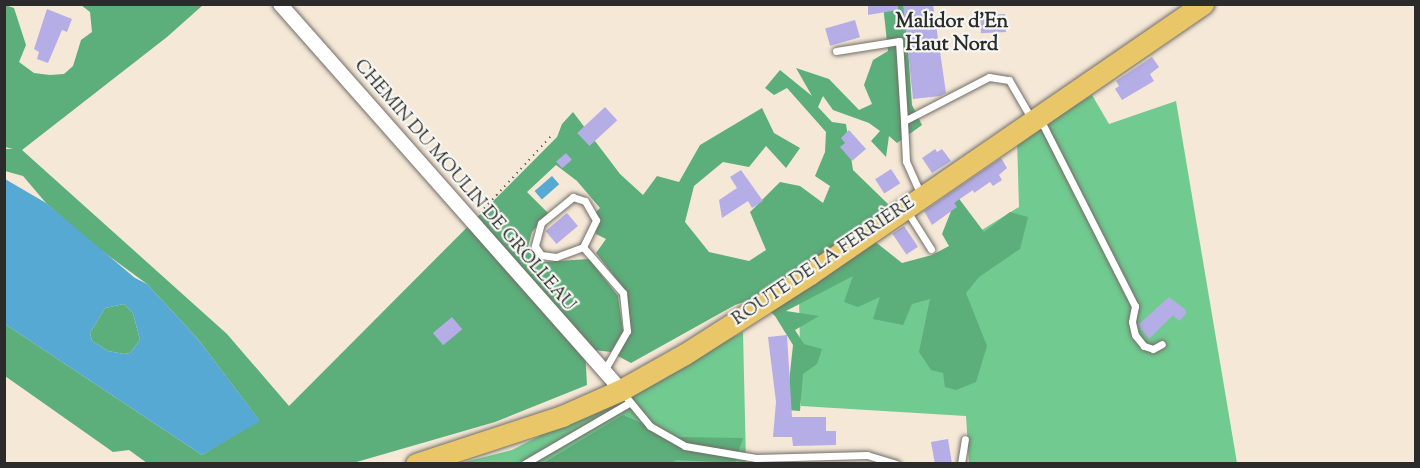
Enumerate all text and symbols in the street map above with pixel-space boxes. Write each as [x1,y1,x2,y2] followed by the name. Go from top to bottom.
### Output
[896,10,1008,57] district label: Malidor d'En Haut Nord
[349,56,579,316] street label: CHEMIN DU MOULIN DE GROLLEAU
[729,193,919,331] street label: ROUTE DE LA FERRIÈRE

